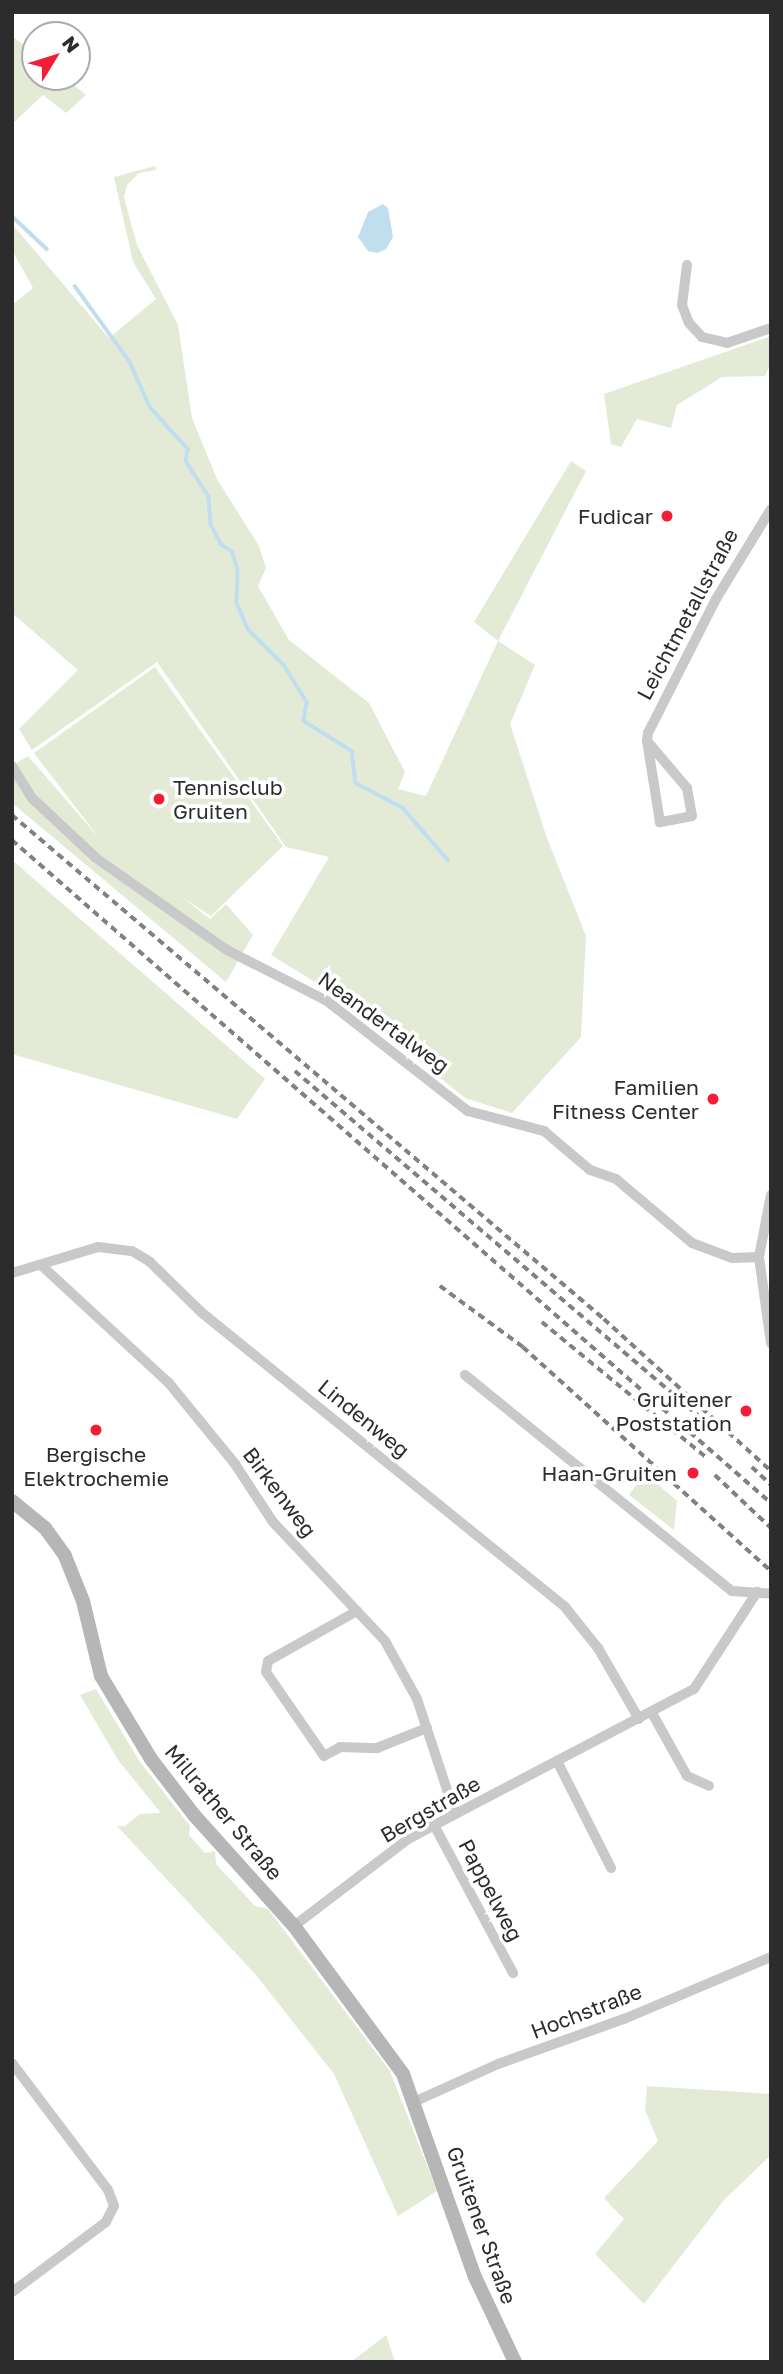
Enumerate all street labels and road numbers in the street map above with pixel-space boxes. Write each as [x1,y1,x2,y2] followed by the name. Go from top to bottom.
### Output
[631,524,743,704] street label: Leichtmetallstraße
[314,966,454,1078] street label: Neandertalweg
[313,1374,415,1462] street label: Lindenweg
[238,1442,322,1542] street label: Birkenweg
[160,1739,288,1885] street label: Millrather Straße
[376,1770,484,1848] street label: Bergstraße
[454,1835,528,1945] street label: Pappelweg
[527,1978,645,2044] street label: Hochstraße
[442,2143,522,2307] street label: Gruitener Straße

